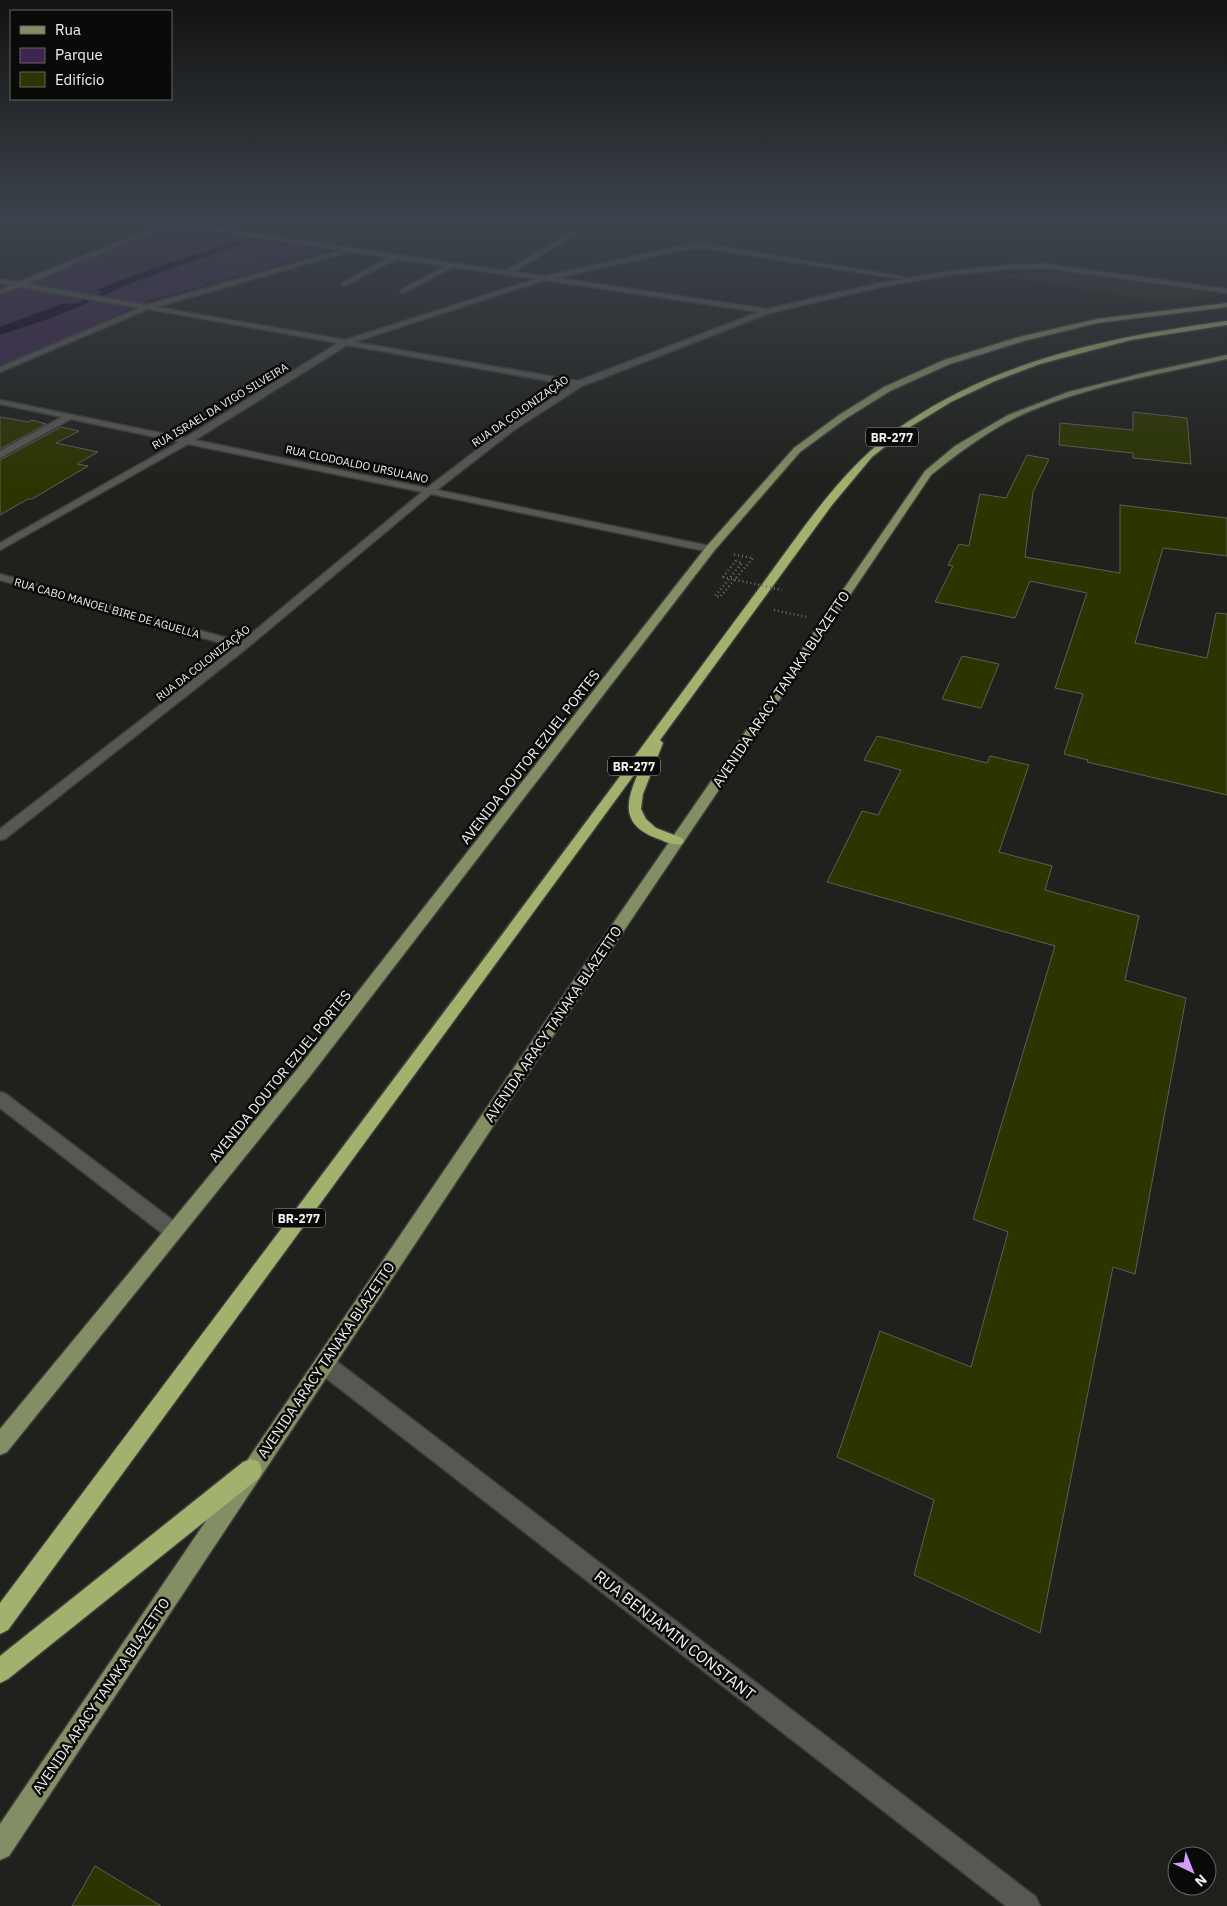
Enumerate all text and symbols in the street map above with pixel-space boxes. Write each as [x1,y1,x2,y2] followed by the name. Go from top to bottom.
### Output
[10,10,172,100] legend
[55,20,81,39] text: Rua
[55,45,103,64] text: Parque
[55,70,104,89] text: Edifício
[149,360,291,452] street label: RUA ISRAEL DA VIGO SILVEIRA
[469,372,571,450] street label: RUA DA COLONIZAÇÃO
[866,428,918,447] road number: BR-277
[284,442,430,486] street label: RUA CLODOALDO URSULANO
[13,575,201,641] street label: RUA CABO MANOEL BIRE DE AGUELLA
[708,587,854,791] street label: AVENIDA ARACY TANAKA BLAZETTO
[153,622,253,704] street label: RUA DA COLONIZAÇÃO
[456,666,604,848] street label: AVENIDA DOUTOR EZUEL PORTES
[608,756,660,776] road number: BR-277
[480,922,626,1126] street label: AVENIDA ARACY TANAKA BLAZETTO
[205,986,355,1166] street label: AVENIDA DOUTOR EZUEL PORTES
[273,1208,325,1228] road number: BR-277
[253,1258,399,1462] street label: AVENIDA ARACY TANAKA BLAZETTO
[590,1566,760,1704] street label: RUA BENJAMIN CONSTANT
[28,1594,174,1798] street label: AVENIDA ARACY TANAKA BLAZETTO
[1167,1846,1217,1896] north arrow
[1191,1870,1211,1891] text: N

